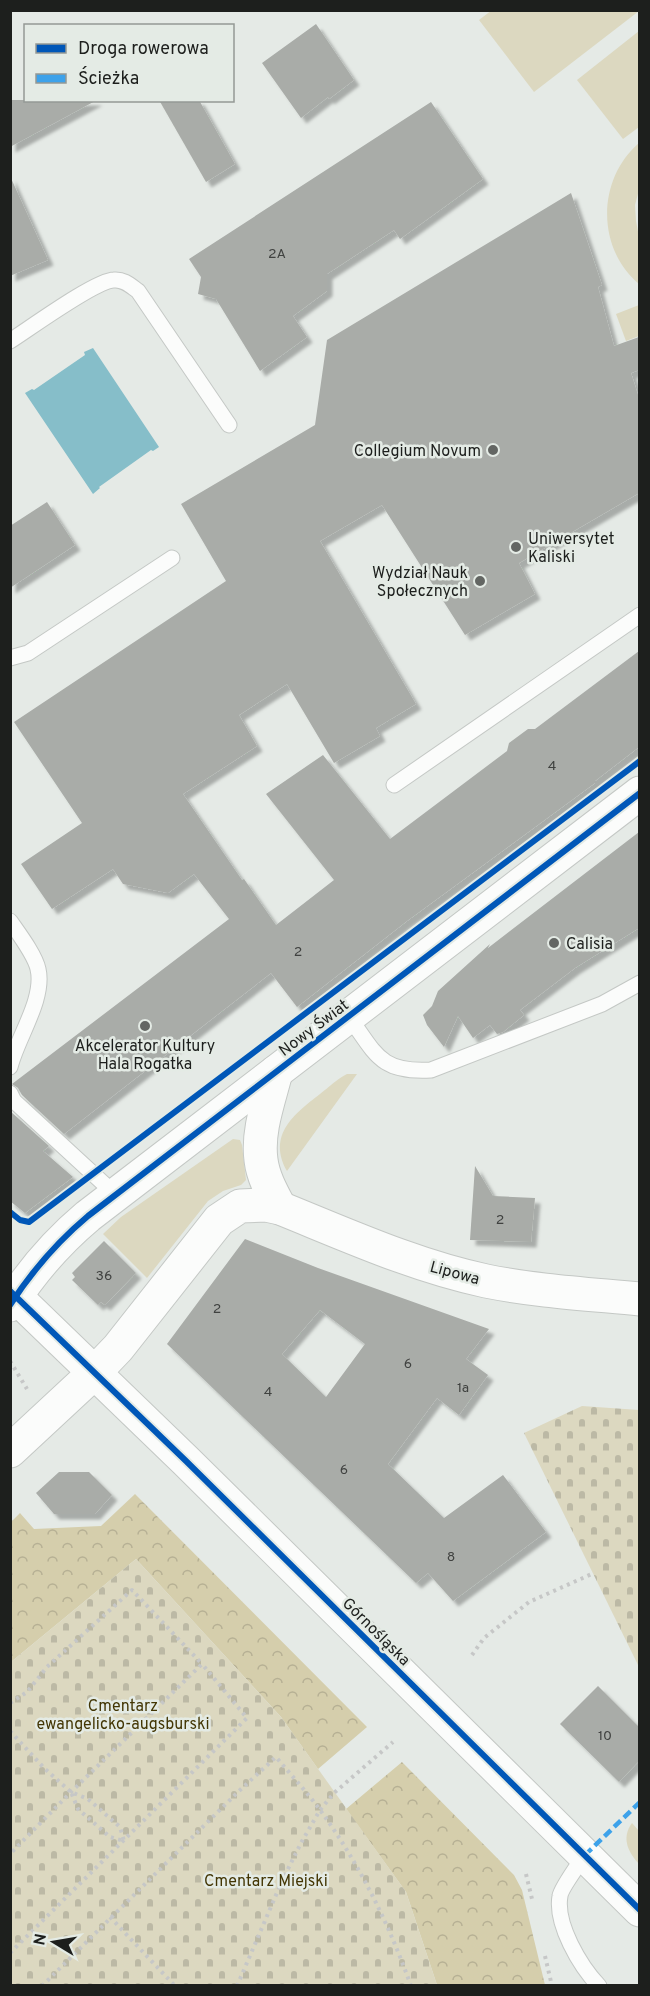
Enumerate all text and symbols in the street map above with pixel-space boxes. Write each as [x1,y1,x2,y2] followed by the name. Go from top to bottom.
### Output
[24,24,234,102] legend
[78,38,209,61] text: Droga rowerowa
[78,66,139,91] text: Ścieżka
[268,246,286,263] house number: 2A
[354,442,481,462] place label: Collegium Novum
[486,443,500,457] marker: Collegium Novum
[528,530,614,568] place label: Uniwersytet Kaliski
[509,540,523,554] marker: Uniwersytet Kaliski
[372,564,468,602] place label: Wydział Nauk Społecznych
[473,574,487,588] marker: Wydział Nauk Społecznych
[548,758,556,775] house number: 4
[566,935,613,955] place label: Calisia
[547,936,561,950] marker: Calisia
[294,944,302,961] house number: 2
[274,994,353,1061] street label: Nowy Świat
[138,1019,152,1033] marker: Akcelerator Kultury Hala Rogatka
[75,1037,215,1075] place label: Akcelerator Kultury Hala Rogatka
[496,1212,504,1229] house number: 2
[427,1258,482,1290] street label: Lipowa
[96,1268,112,1285] house number: 36
[213,1301,221,1318] house number: 2
[404,1356,412,1373] house number: 6
[457,1380,469,1397] house number: 1a
[264,1384,272,1401] house number: 4
[340,1462,348,1479] house number: 6
[447,1549,455,1566] house number: 8
[337,1594,414,1671] street label: Górnośląska
[37,1697,209,1735] park label: Cmentarz ewangelicko-augsburski
[598,1728,612,1745] house number: 10
[204,1872,328,1892] park label: Cmentarz Miejski
[24,1912,84,1972] north arrow
[30,1932,52,1947] text: N

